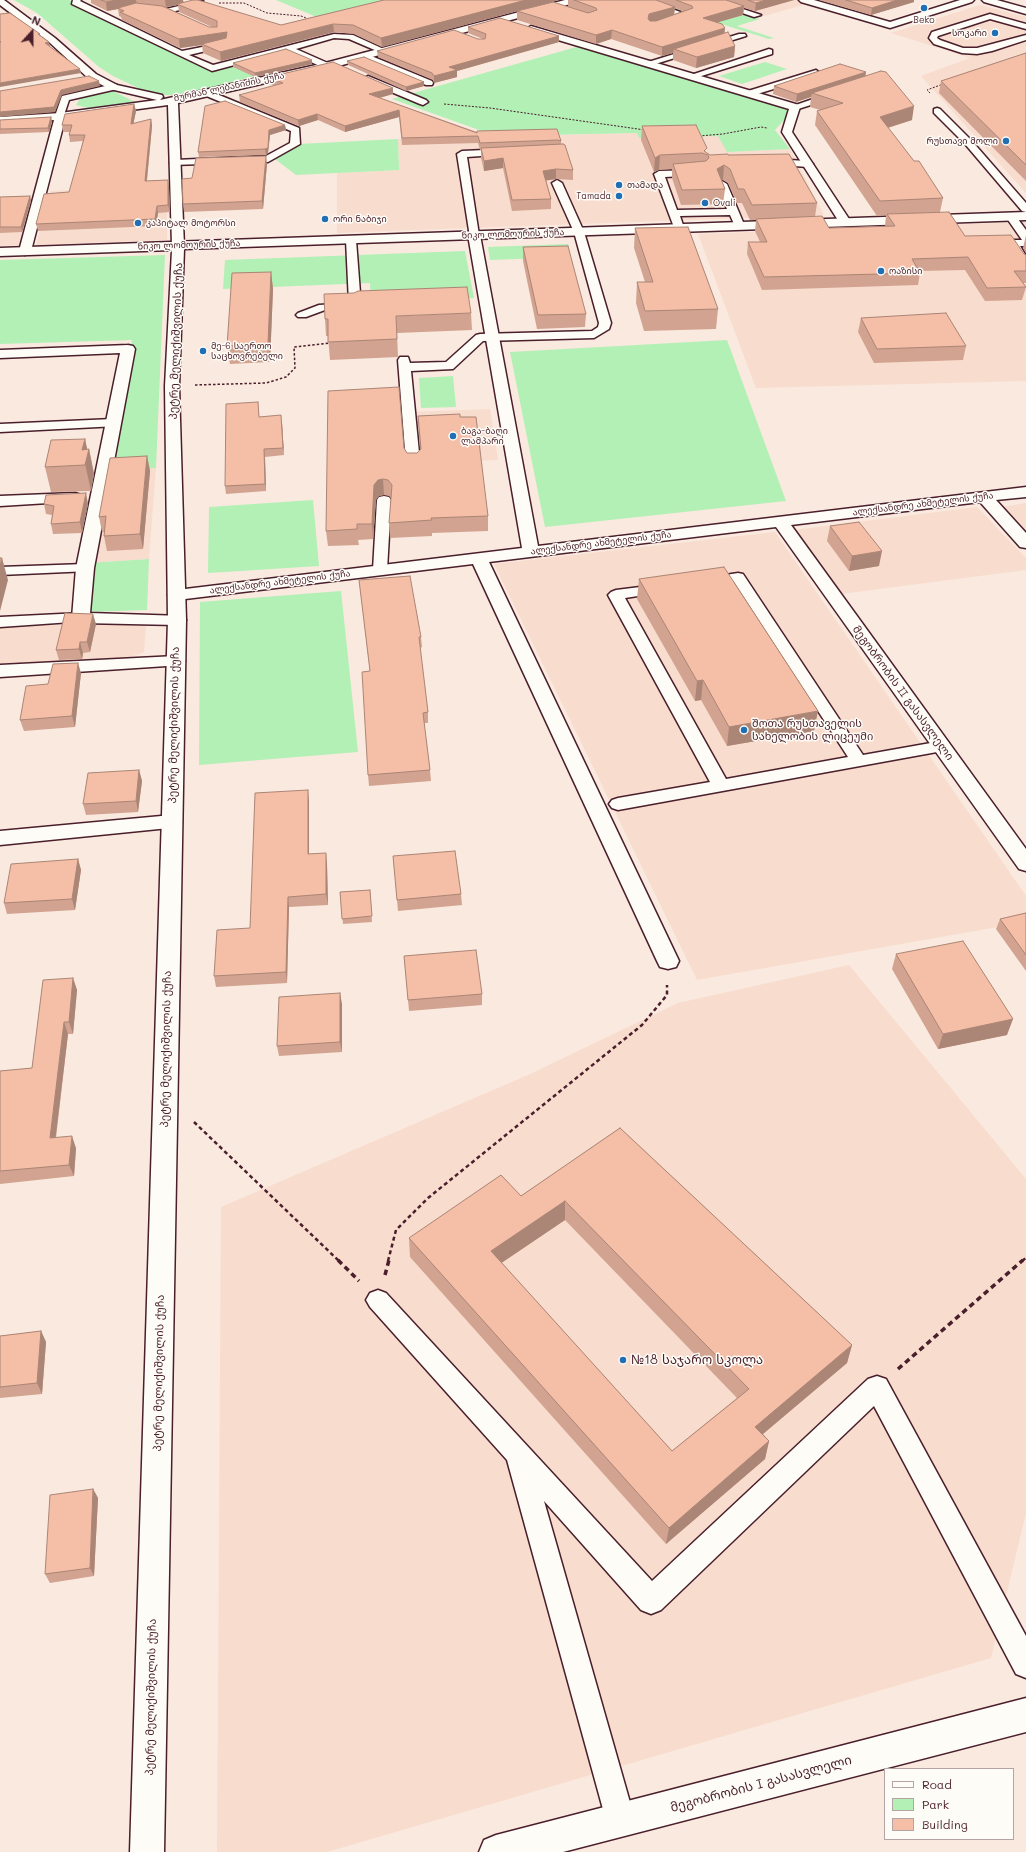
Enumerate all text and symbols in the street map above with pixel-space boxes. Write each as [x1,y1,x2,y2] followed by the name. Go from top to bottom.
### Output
[919,3,929,13] marker: Beko
[12,12,52,52] north arrow
[30,12,43,29] text: N
[913,15,935,25] place label: Beko
[952,28,987,38] place label: სოკარი
[990,28,1000,38] marker: სოკარი
[173,70,285,104] street label: მურმან ლებანიძის ქუჩა
[927,136,998,146] place label: რუსთავი მოლი
[1001,136,1011,146] marker: რუსთავი მოლი
[614,180,624,190] marker: თამადა
[627,180,663,190] place label: თამადა
[576,191,611,201] place label: Tamada
[614,191,624,201] marker: Tamada
[700,198,710,208] marker: Ovali
[713,198,736,208] place label: Ovali
[320,214,330,224] marker: ორი ნაბიჯი
[333,214,387,224] place label: ორი ნაბიჯი
[133,218,143,228] marker: კაპიტალ მოტორსი
[146,218,236,228] place label: კაპიტალ მოტორსი
[462,227,564,241] street label: ნიკო ლომოურის ქუჩა
[138,238,240,252] street label: ნიკო ლომოურის ქუჩა
[167,262,185,420] street label: პეტრე მელიქიშვილის ქუჩა
[876,266,886,276] marker: ოაზისი
[889,266,922,276] place label: ოაზისი
[211,341,283,362] place label: მე-6 საერთო საცხოვრებელი
[198,346,208,356] marker: მე-6 საერთო საცხოვრებელი
[461,426,508,447] place label: ბაგა-ბაღი ლამპარი
[448,431,458,441] marker: ბაგა-ბაღი ლამპარი
[852,490,994,518] street label: ალექსანდრე ახმეტელის ქუჩა
[530,529,672,557] street label: ალექსანდრე ახმეტელის ქუჩა
[209,568,351,596] street label: ალექსანდრე ახმეტელის ქუჩა
[850,623,956,763] street label: მეგობრობის II გასასვლელი
[166,646,182,804] street label: პეტრე მელიქიშვილის ქუჩა
[752,717,873,743] place label: შოთა რუსთაველის სახელობის ლიცეუმი
[739,725,749,735] marker: შოთა რუსთაველის სახელობის ლიცეუმი
[158,970,174,1128] street label: პეტრე მელიქიშვილის ქუჩა
[151,1294,167,1452] street label: პეტრე მელიქიშვილის ქუჩა
[631,1352,763,1368] place label: №18 საჯარო სკოლა
[618,1355,628,1365] marker: №18 საჯარო სკოლა
[143,1618,159,1776] street label: პეტრე მელიქიშვილის ქუჩა
[669,1752,853,1816] street label: მეგობრობის I გასასვლელი
[884,1768,1014,1840] legend
[922,1776,952,1792] text: Road
[922,1796,949,1812] text: Park
[922,1816,968,1832] text: Building

